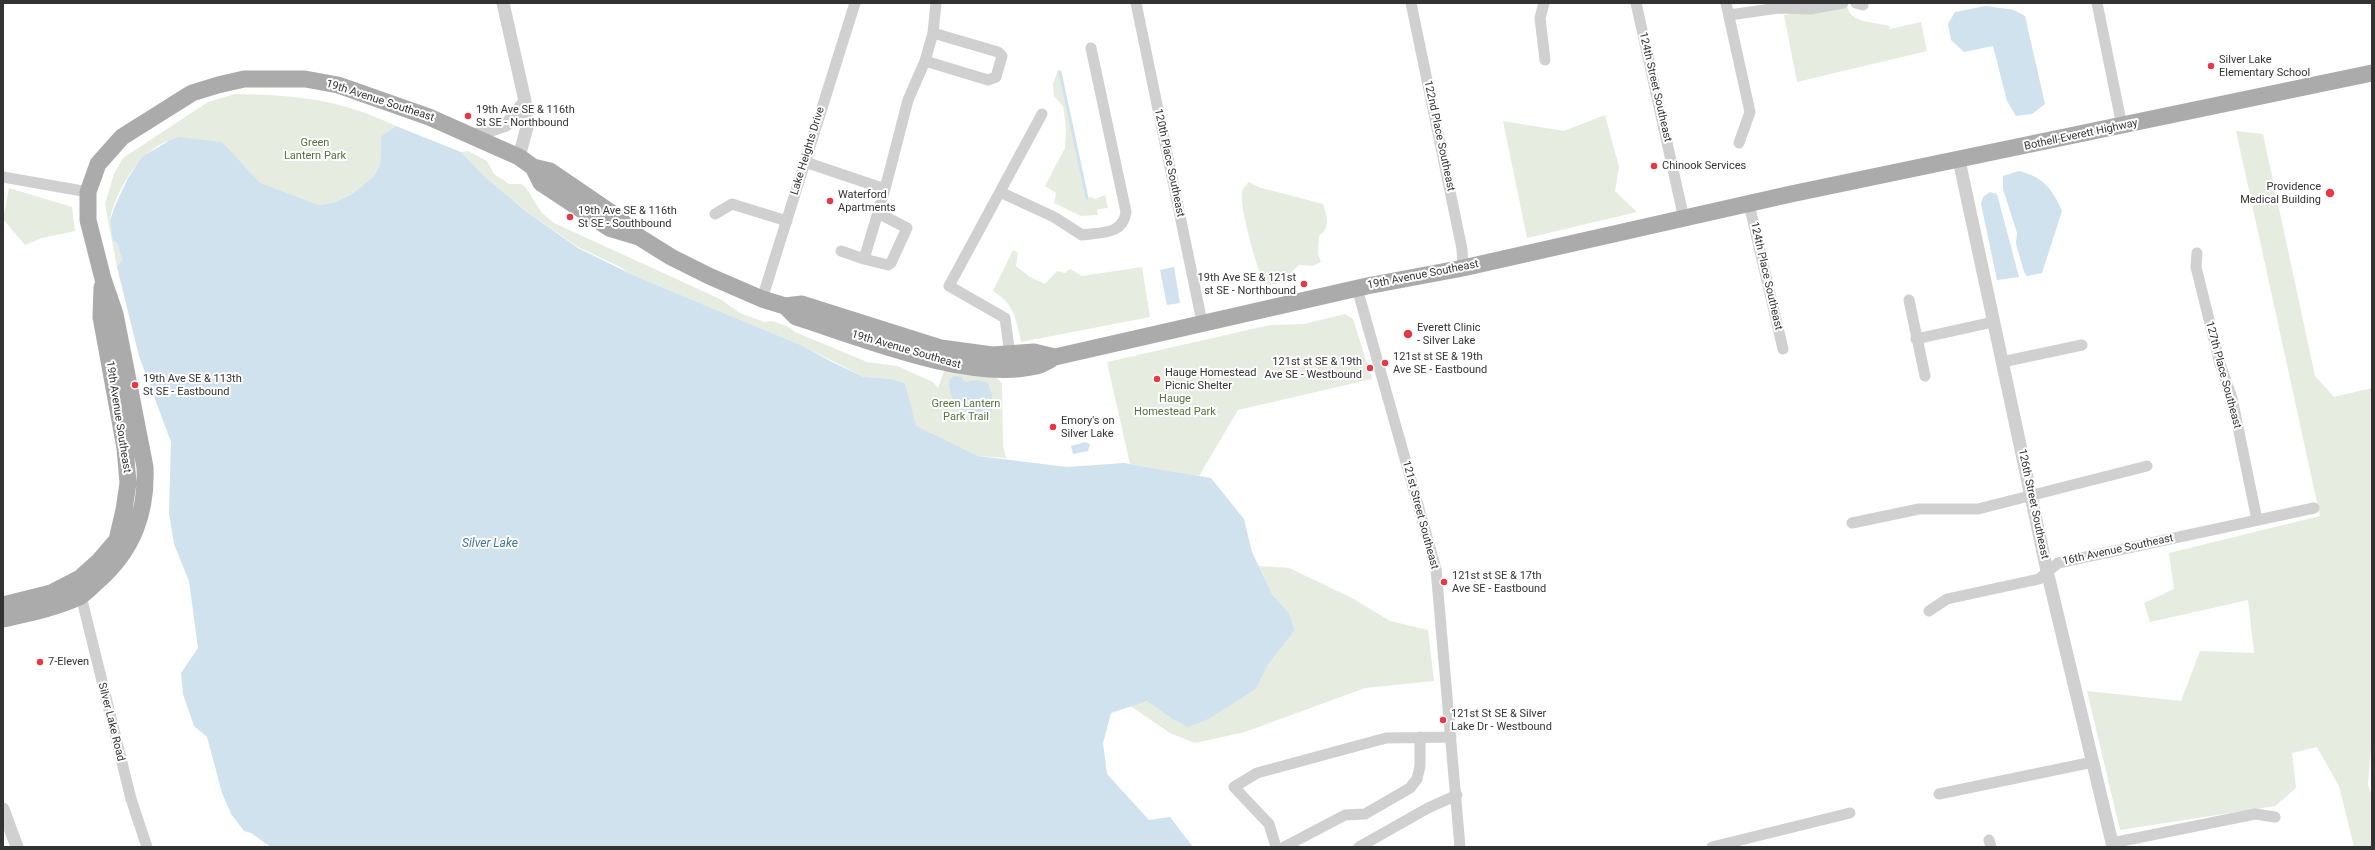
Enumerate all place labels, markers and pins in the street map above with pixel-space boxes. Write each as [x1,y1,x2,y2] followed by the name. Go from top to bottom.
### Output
[2219,53,2310,79] place label: Silver Lake Elementary School
[2206,61,2216,71] marker: Silver Lake Elementary School
[476,103,575,129] place label: 19th Ave SE & 116th St SE - Northbound
[463,111,473,121] marker: 19th Ave SE & 116th St SE - Northbound
[1662,159,1746,173] place label: Chinook Services
[1649,161,1659,171] marker: Chinook Services
[2240,180,2321,206] place label: Providence Medical Building
[2324,187,2336,199] marker: Providence Medical Building
[838,188,896,214] place label: Waterford Apartments
[825,196,835,206] marker: Waterford Apartments
[578,204,677,230] place label: 19th Ave SE & 116th St SE - Southbound
[565,212,575,222] marker: 19th Ave SE & 116th St SE - Southbound
[1198,271,1296,297] place label: 19th Ave SE & 121st st SE - Northbound
[1299,279,1309,289] marker: 19th Ave SE & 121st st SE - Northbound
[1417,321,1481,347] place label: Everett Clinic - Silver Lake
[1402,328,1414,340] marker: Everett Clinic - Silver Lake
[1393,350,1487,376] place label: 121st st SE & 19th Ave SE - Eastbound
[1264,355,1362,381] place label: 121st st SE & 19th Ave SE - Westbound
[1380,358,1390,368] marker: 121st st SE & 19th Ave SE - Eastbound
[1365,363,1375,373] marker: 121st st SE & 19th Ave SE - Westbound
[1165,366,1257,392] place label: Hauge Homestead Picnic Shelter
[143,372,242,398] place label: 19th Ave SE & 113th St SE - Eastbound
[1152,374,1162,384] marker: Hauge Homestead Picnic Shelter
[130,380,140,390] marker: 19th Ave SE & 113th St SE - Eastbound
[1061,414,1115,440] place label: Emory's on Silver Lake
[1048,422,1058,432] marker: Emory's on Silver Lake
[1452,569,1546,595] place label: 121st st SE & 17th Ave SE - Eastbound
[1439,577,1449,587] marker: 121st st SE & 17th Ave SE - Eastbound
[48,655,89,669] place label: 7-Eleven
[35,657,45,667] marker: 7-Eleven
[1451,707,1552,733] place label: 121st St SE & Silver Lake Dr - Westbound
[1438,715,1448,725] marker: 121st St SE & Silver Lake Dr - Westbound

